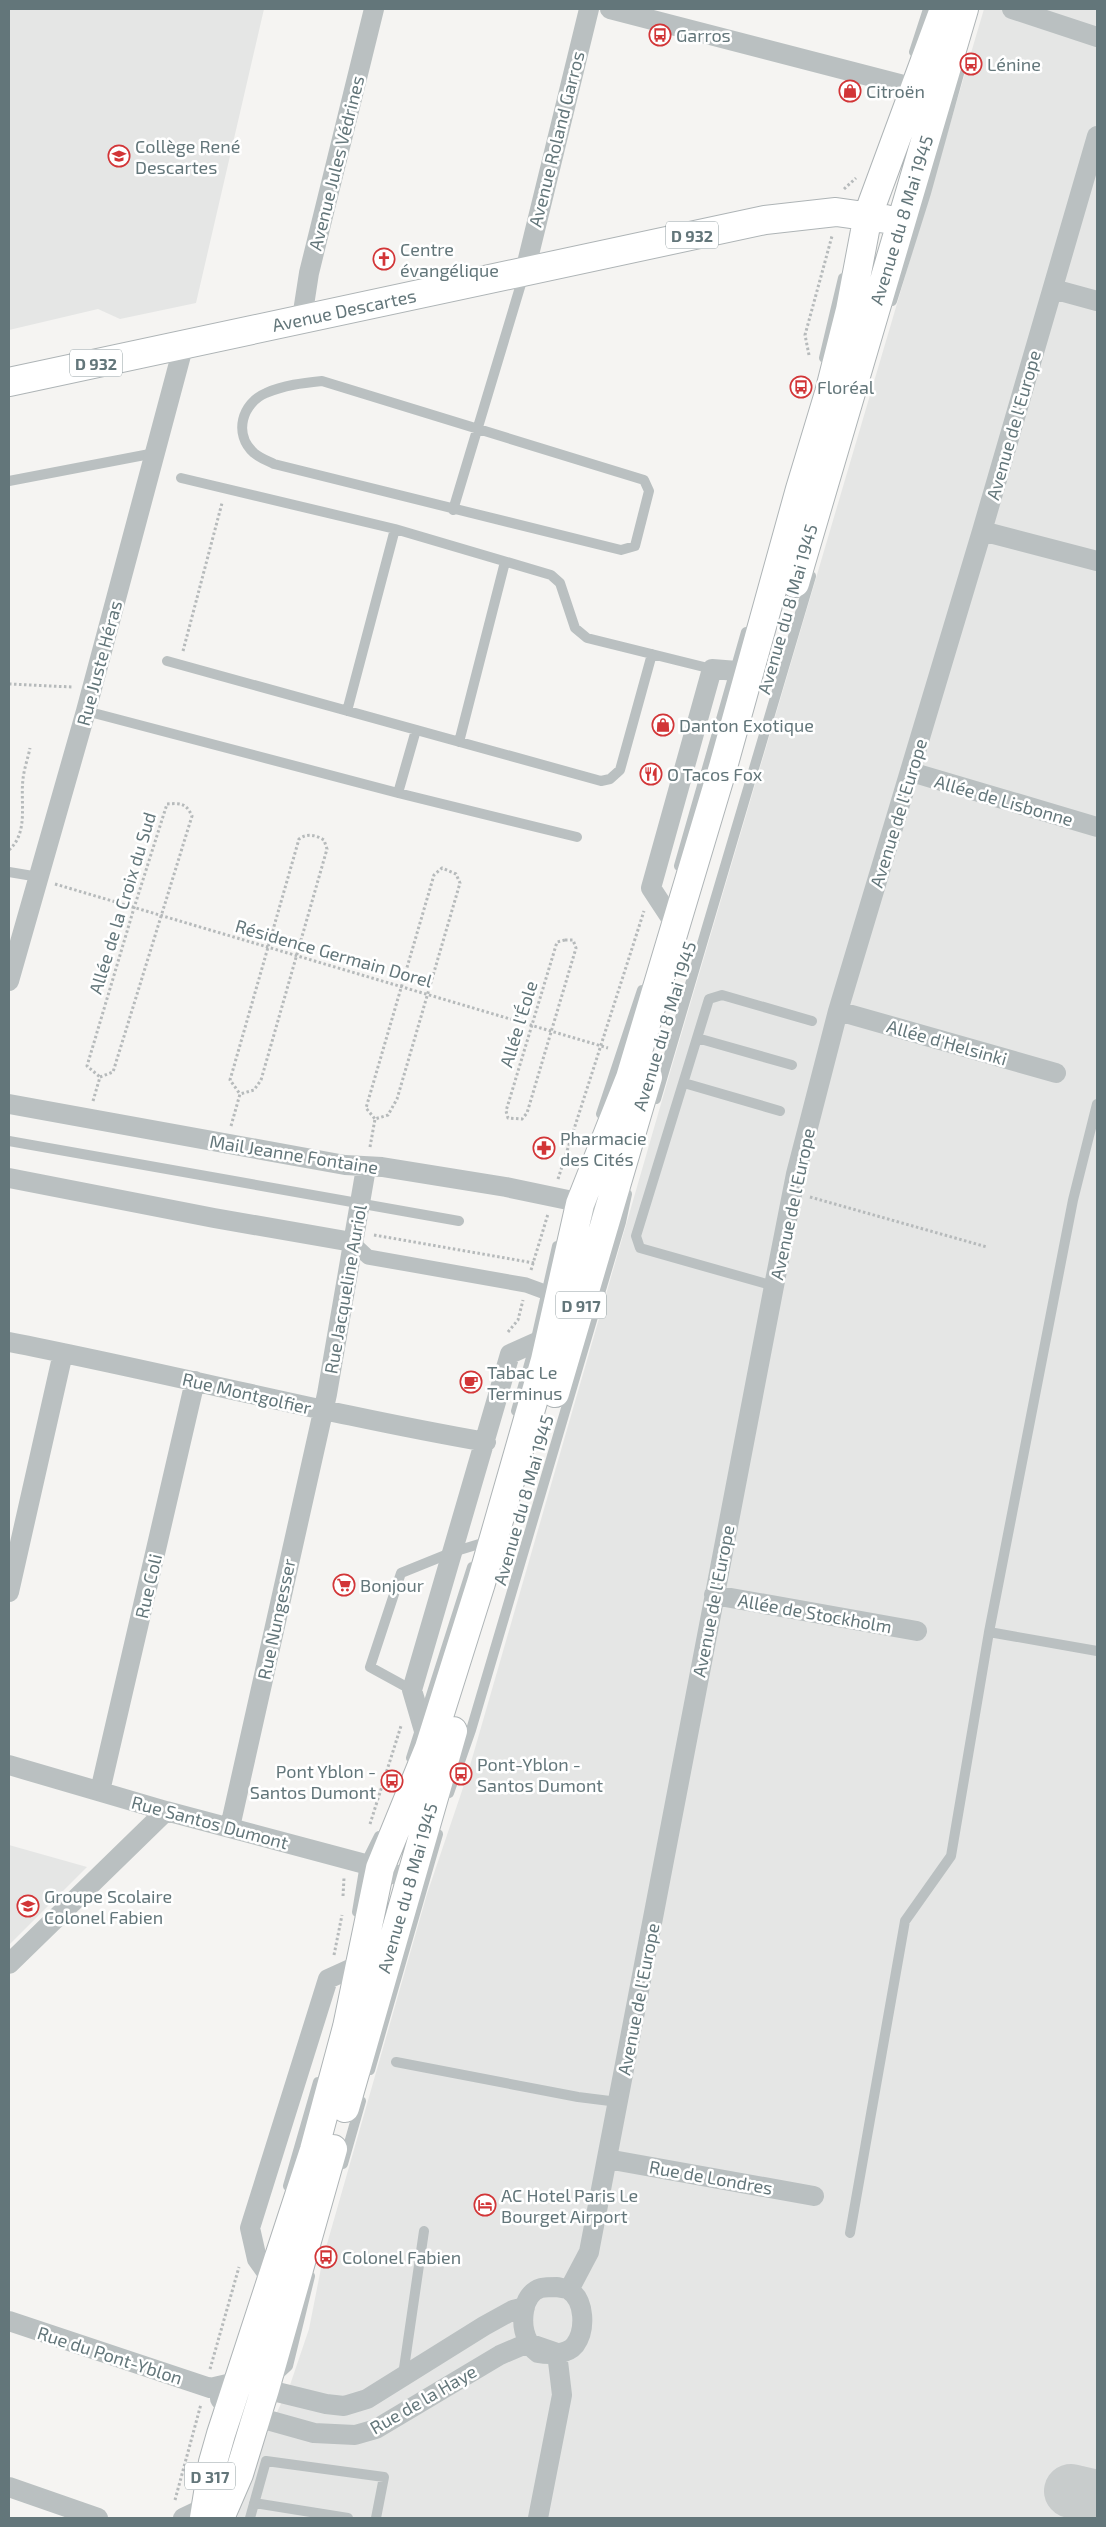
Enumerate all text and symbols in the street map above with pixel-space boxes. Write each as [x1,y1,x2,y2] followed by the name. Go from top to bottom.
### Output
[648,23,672,47] bus stop icon: Garros
[676,24,731,46] place label: Garros
[524,49,588,229] street label: Avenue Roland Garros
[959,52,983,76] bus stop icon: Lénine
[987,53,1041,75] place label: Lénine
[304,73,368,253] street label: Avenue Jules Védrines
[838,79,862,103] shop icon: Citroën
[866,80,925,102] place label: Citroën
[865,133,937,307] street label: Avenue du 8 Mai 1945
[135,135,240,178] place label: Collège René Descartes
[107,144,131,168] school or university icon: Collège René Descartes
[666,222,718,248] road number: D 932
[400,238,499,281] place label: Centre évangélique
[372,247,396,271] church icon: Centre évangélique
[270,284,418,336] street label: Avenue Descartes
[981,348,1045,502] street label: Avenue de l'Europe
[70,349,122,376] road number: D 932
[789,375,813,399] bus stop icon: Floréal
[817,376,875,398] place label: Floréal
[752,521,822,697] street label: Avenue du 8 Mai 1945
[72,598,126,728] street label: Rue Juste Héras
[651,713,675,737] shop icon: Danton Exotique
[679,714,814,736] place label: Danton Exotique
[865,736,931,890] street label: Avenue de l'Europe
[639,762,663,786] restaurant icon: O Tacos Fox
[667,763,763,785] place label: O Tacos Fox
[932,770,1076,830] street label: Allée de Lisbonne
[84,809,160,997] street label: Allée de la Croix du Sud
[233,914,436,992] street label: Résidence Germain Dorel
[628,939,700,1113] street label: Avenue du 8 Mai 1945
[494,978,542,1070] street label: Allée l'Éole
[884,1014,1010,1070] street label: Allée d'Helsinki
[765,1126,819,1282] street label: Avenue de l'Europe
[560,1127,647,1170] place label: Pharmacie des Cités
[208,1130,380,1178] street label: Mail Jeanne Fontaine
[532,1136,556,1160] pharmacy icon: Pharmacie des Cités
[319,1202,371,1376] street label: Rue Jacqueline Auriol
[556,1292,606,1318] road number: D 917
[487,1361,562,1404] place label: Tabac Le Terminus
[180,1367,314,1419] street label: Rue Montgolfier
[459,1370,483,1394] cafe icon: Tabac Le Terminus
[488,1412,558,1588] street label: Avenue du 8 Mai 1945
[687,1523,739,1679] street label: Avenue de l'Europe
[130,1552,166,1620] street label: Rue Coli
[252,1556,300,1682] street label: Rue Nungesser
[332,1573,356,1597] supermarket icon: Bonjour
[360,1574,424,1596] place label: Bonjour
[736,1589,894,1637] street label: Allée de Stockholm
[477,1753,603,1796] place label: Pont-Yblon - Santos Dumont
[250,1760,376,1803] place label: Pont Yblon - Santos Dumont
[449,1762,473,1786] bus stop icon: Pont-Yblon - Santos Dumont
[380,1769,404,1793] bus stop icon: Pont Yblon - Santos Dumont
[129,1791,291,1854] street label: Rue Santos Dumont
[372,1800,442,1976] street label: Avenue du 8 Mai 1945
[44,1885,172,1928] place label: Groupe Scolaire Colonel Fabien
[16,1894,40,1918] school or university icon: Groupe Scolaire Colonel Fabien
[612,1921,664,2077] street label: Avenue de l'Europe
[648,2155,774,2199] street label: Rue de Londres
[501,2184,638,2227] place label: AC Hotel Paris Le Bourget Airport
[473,2193,497,2217] hotel icon: AC Hotel Paris Le Bourget Airport
[314,2245,338,2269] bus stop icon: Colonel Fabien
[342,2246,461,2268] place label: Colonel Fabien
[35,2321,185,2389] street label: Rue du Pont-Yblon
[366,2360,480,2438] street label: Rue de la Haye
[185,2462,235,2490] road number: D 317

